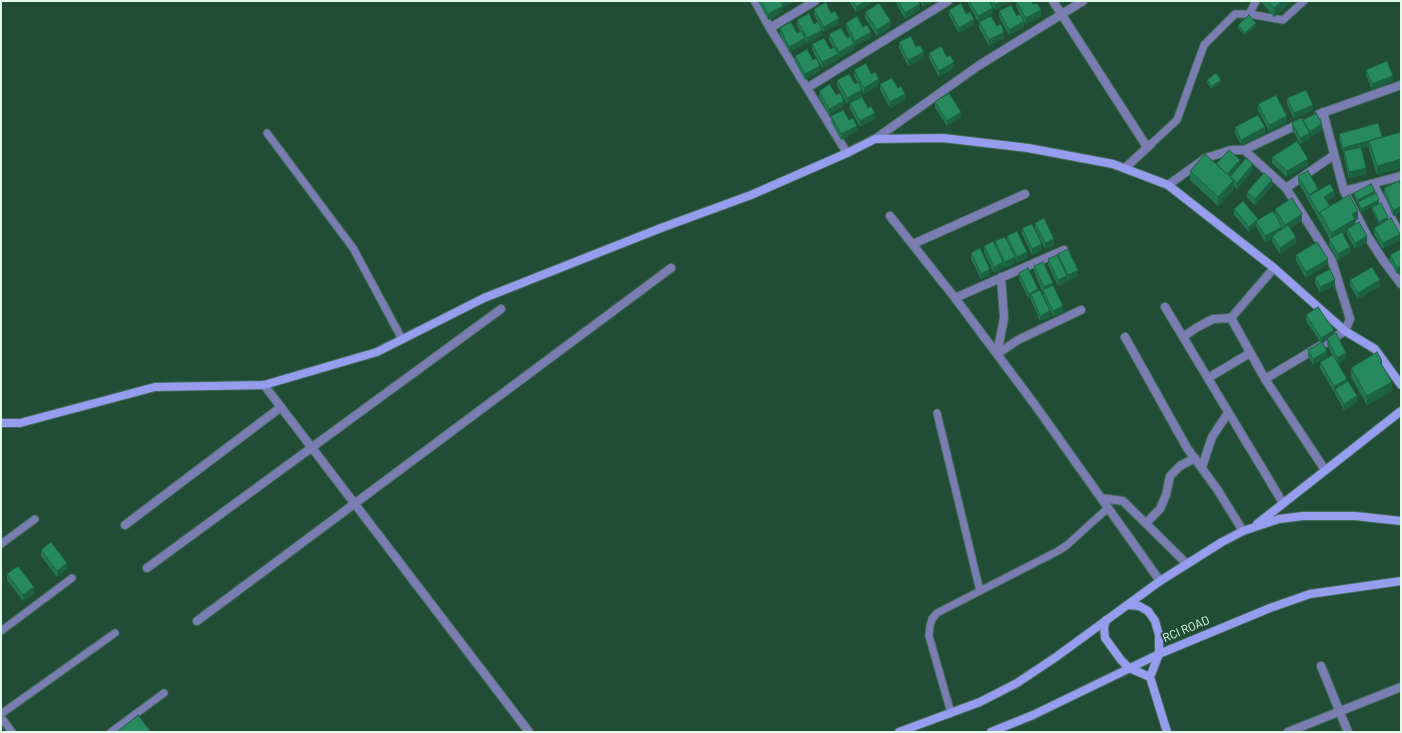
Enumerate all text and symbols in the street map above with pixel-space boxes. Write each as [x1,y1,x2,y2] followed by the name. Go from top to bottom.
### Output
[1160,613,1212,645] street label: RCI ROAD

